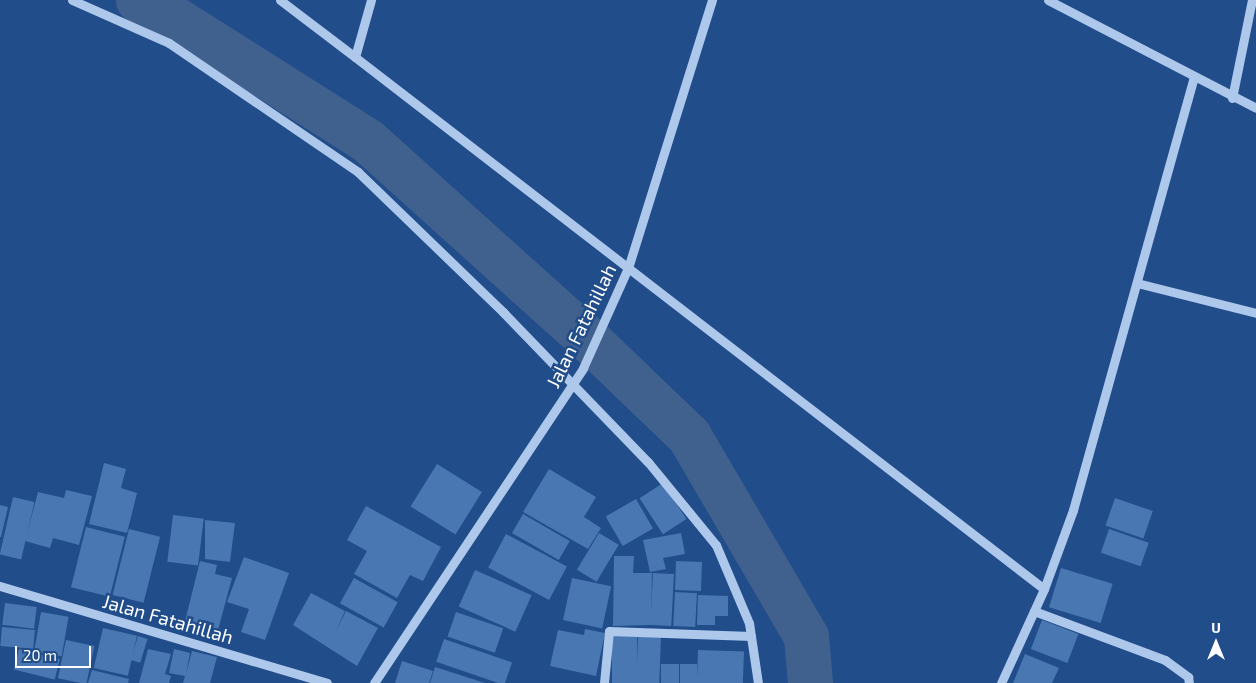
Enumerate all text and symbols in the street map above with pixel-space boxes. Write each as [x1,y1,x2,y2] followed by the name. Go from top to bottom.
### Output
[541,260,621,392] street label: Jalan Fatahillah
[100,589,236,649] street label: Jalan Fatahillah
[1191,618,1241,668] north arrow
[1211,619,1221,636] text: U
[18,636,94,668] scale bar
[23,646,57,664] text: 20 m

